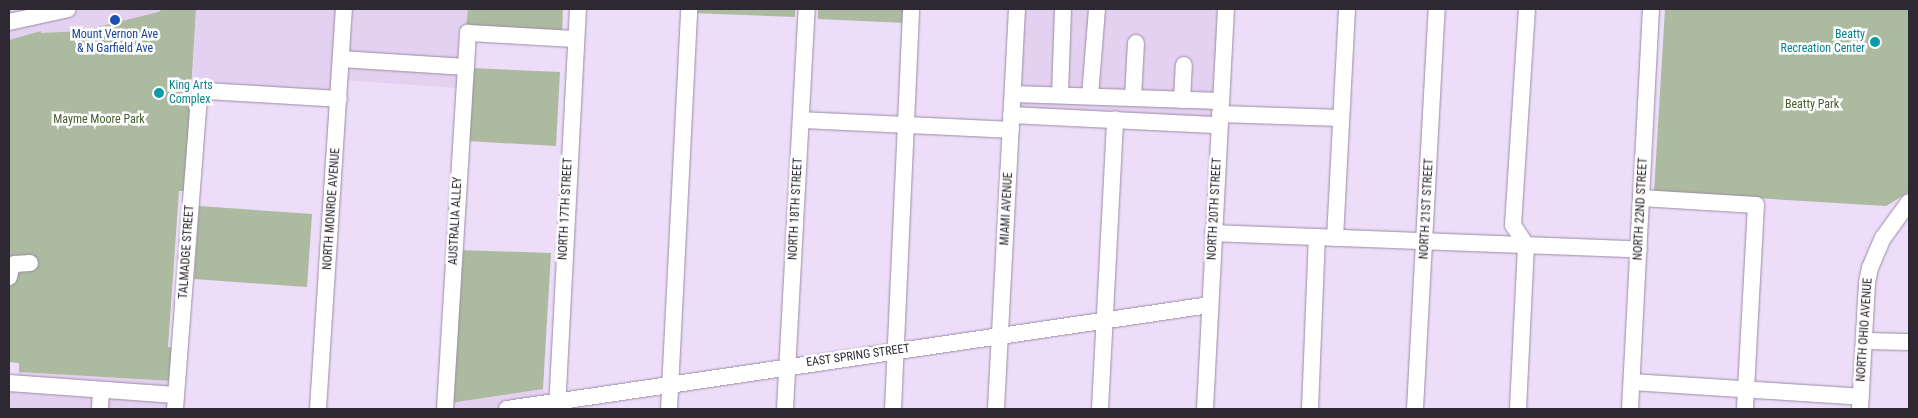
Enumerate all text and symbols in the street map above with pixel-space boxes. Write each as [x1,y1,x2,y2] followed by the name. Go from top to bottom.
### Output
[109,14,121,26] marker: Mount Vernon Ave & N Garfield Ave
[72,28,158,56] place label: Mount Vernon Ave & N Garfield Ave
[1781,28,1865,56] place label: Beatty Recreation Center
[1869,36,1881,48] marker: Beatty Recreation Center
[169,79,213,107] place label: King Arts Complex
[153,87,165,99] marker: King Arts Complex
[1785,98,1839,112] park label: Beatty Park
[53,113,145,127] park label: Mayme Moore Park
[321,148,343,270] street label: NORTH MONROE AVENUE
[556,157,576,261] street label: NORTH 17TH STREET
[786,157,806,261] street label: NORTH 18TH STREET
[1205,157,1225,261] street label: NORTH 20TH STREET
[1631,157,1651,261] street label: NORTH 22ND STREET
[1417,158,1437,260] street label: NORTH 21ST STREET
[998,172,1016,246] street label: MIAMI AVENUE
[446,176,466,266] street label: AUSTRALIA ALLEY
[177,204,197,300] street label: TALMADGE STREET
[1854,278,1876,382] street label: NORTH OHIO AVENUE
[805,342,911,370] street label: EAST SPRING STREET

